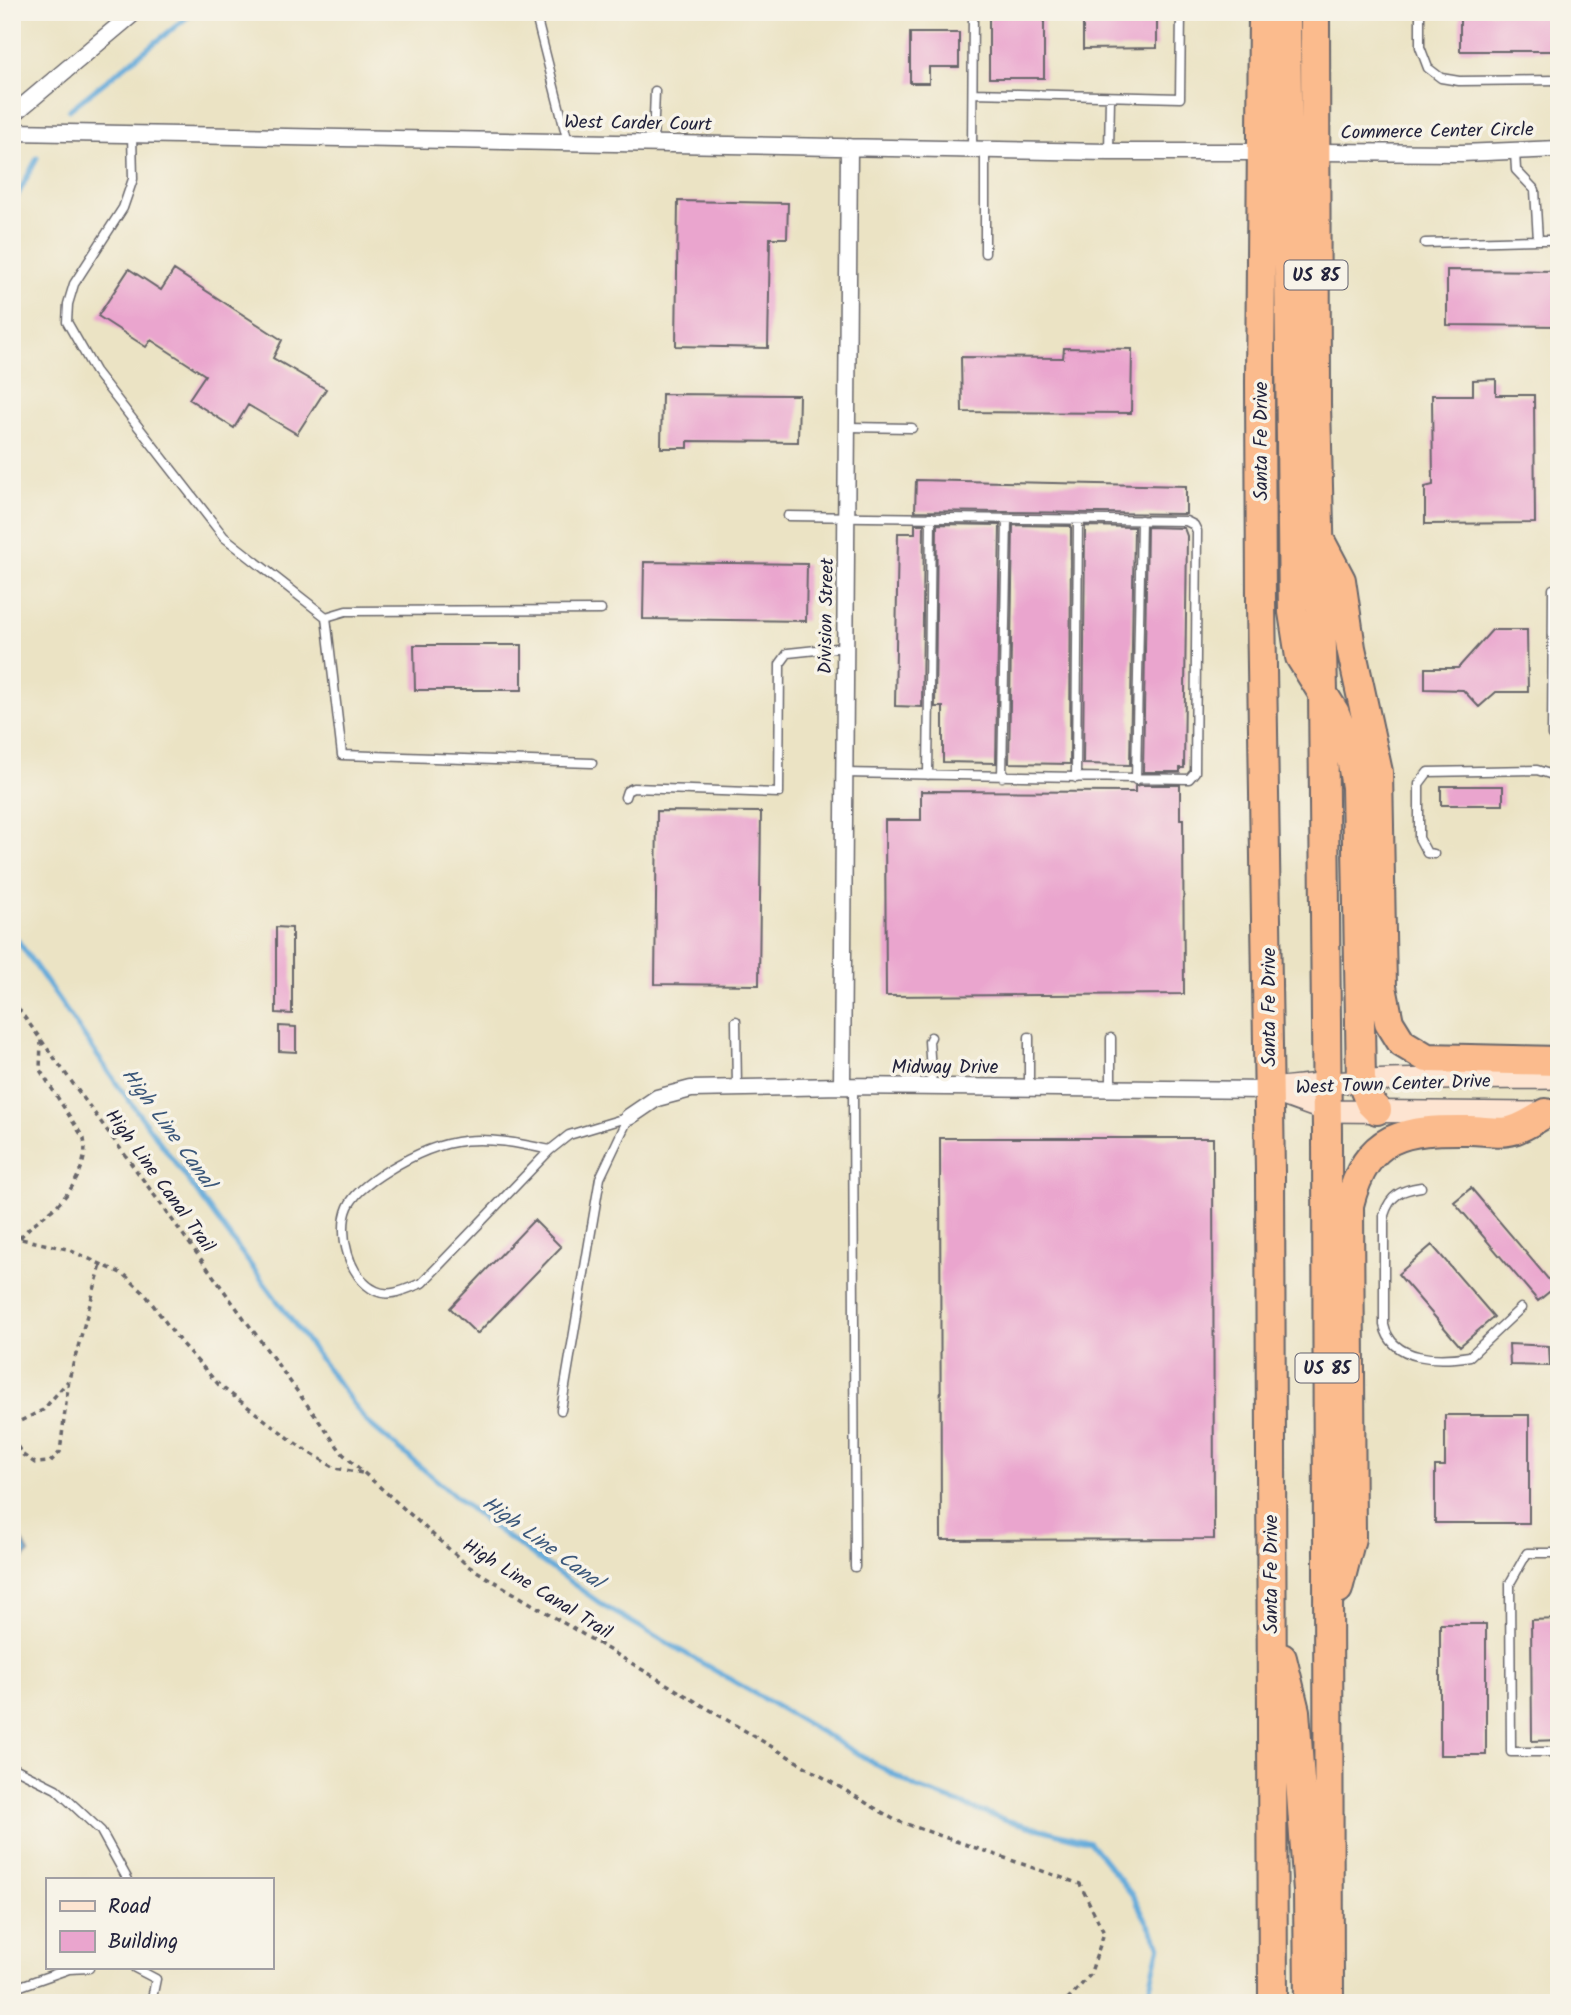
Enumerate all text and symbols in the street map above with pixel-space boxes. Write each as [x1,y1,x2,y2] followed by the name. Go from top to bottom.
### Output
[564,108,713,140] street label: West Carder Court
[1340,115,1534,149] street label: Commerce Center Circle
[1284,260,1348,290] road number: US 85
[1247,381,1277,500] street label: Santa Fe Drive
[811,557,843,675] street label: Division Street
[1255,947,1285,1066] street label: Santa Fe Drive
[892,1053,999,1083] street label: Midway Drive
[112,1061,225,1199] water label: High Line Canal
[1295,1067,1492,1103] street label: West Town Center Drive
[97,1103,222,1260] street label: High Line Canal Trail
[1296,1353,1358,1382] road number: US 85
[475,1488,613,1601] water label: High Line Canal
[1257,1514,1287,1633] street label: Santa Fe Drive
[456,1532,618,1648] street label: High Line Canal Trail
[46,1878,273,1969] legend
[108,1891,151,1924] text: Road
[108,1926,178,1959] text: Building

